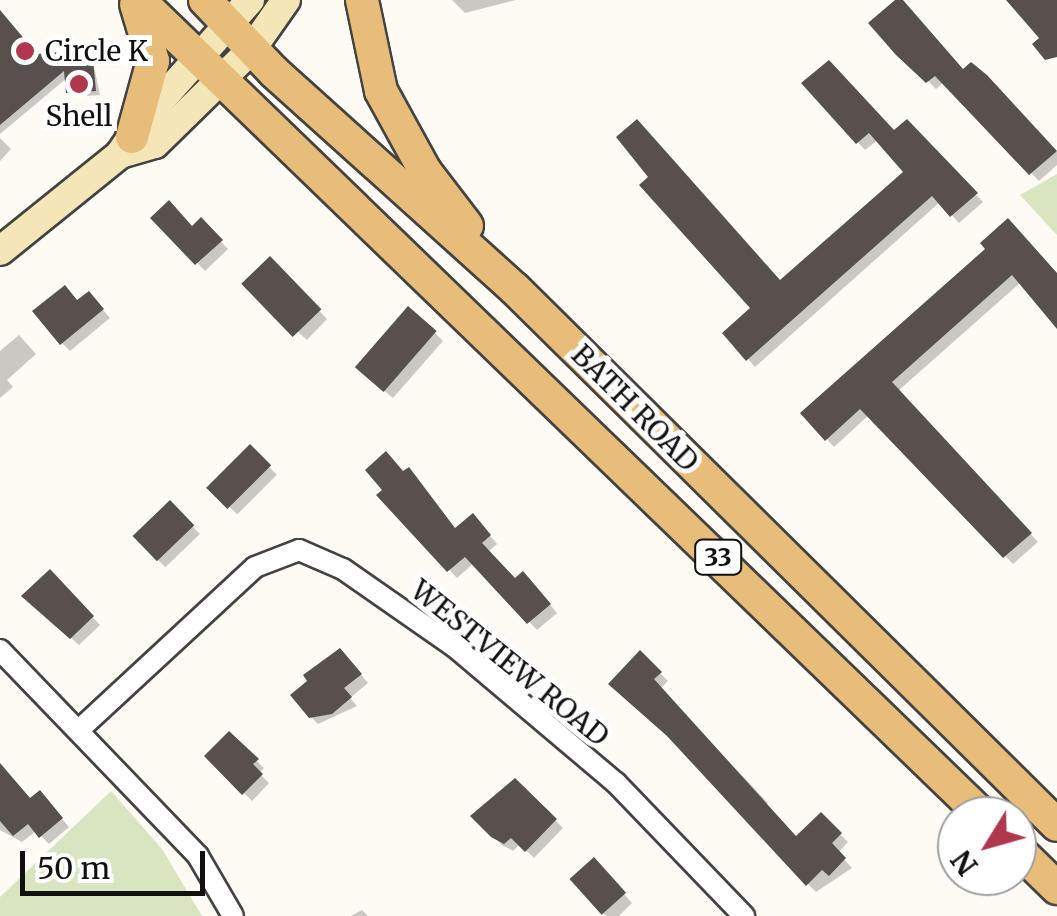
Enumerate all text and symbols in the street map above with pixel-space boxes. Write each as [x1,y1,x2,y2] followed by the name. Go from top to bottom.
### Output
[45,34,148,68] place label: Circle K
[14,40,36,62] marker: Circle K
[68,73,90,95] marker: Shell
[46,99,112,133] place label: Shell
[565,338,705,478] street label: BATH ROAD
[693,537,743,577] road number: 33
[404,573,616,753] street label: WESTVIEW ROAD
[937,796,1037,896] north arrow
[25,831,210,893] scale bar
[944,843,986,883] text: N
[37,849,110,887] text: 50 m

